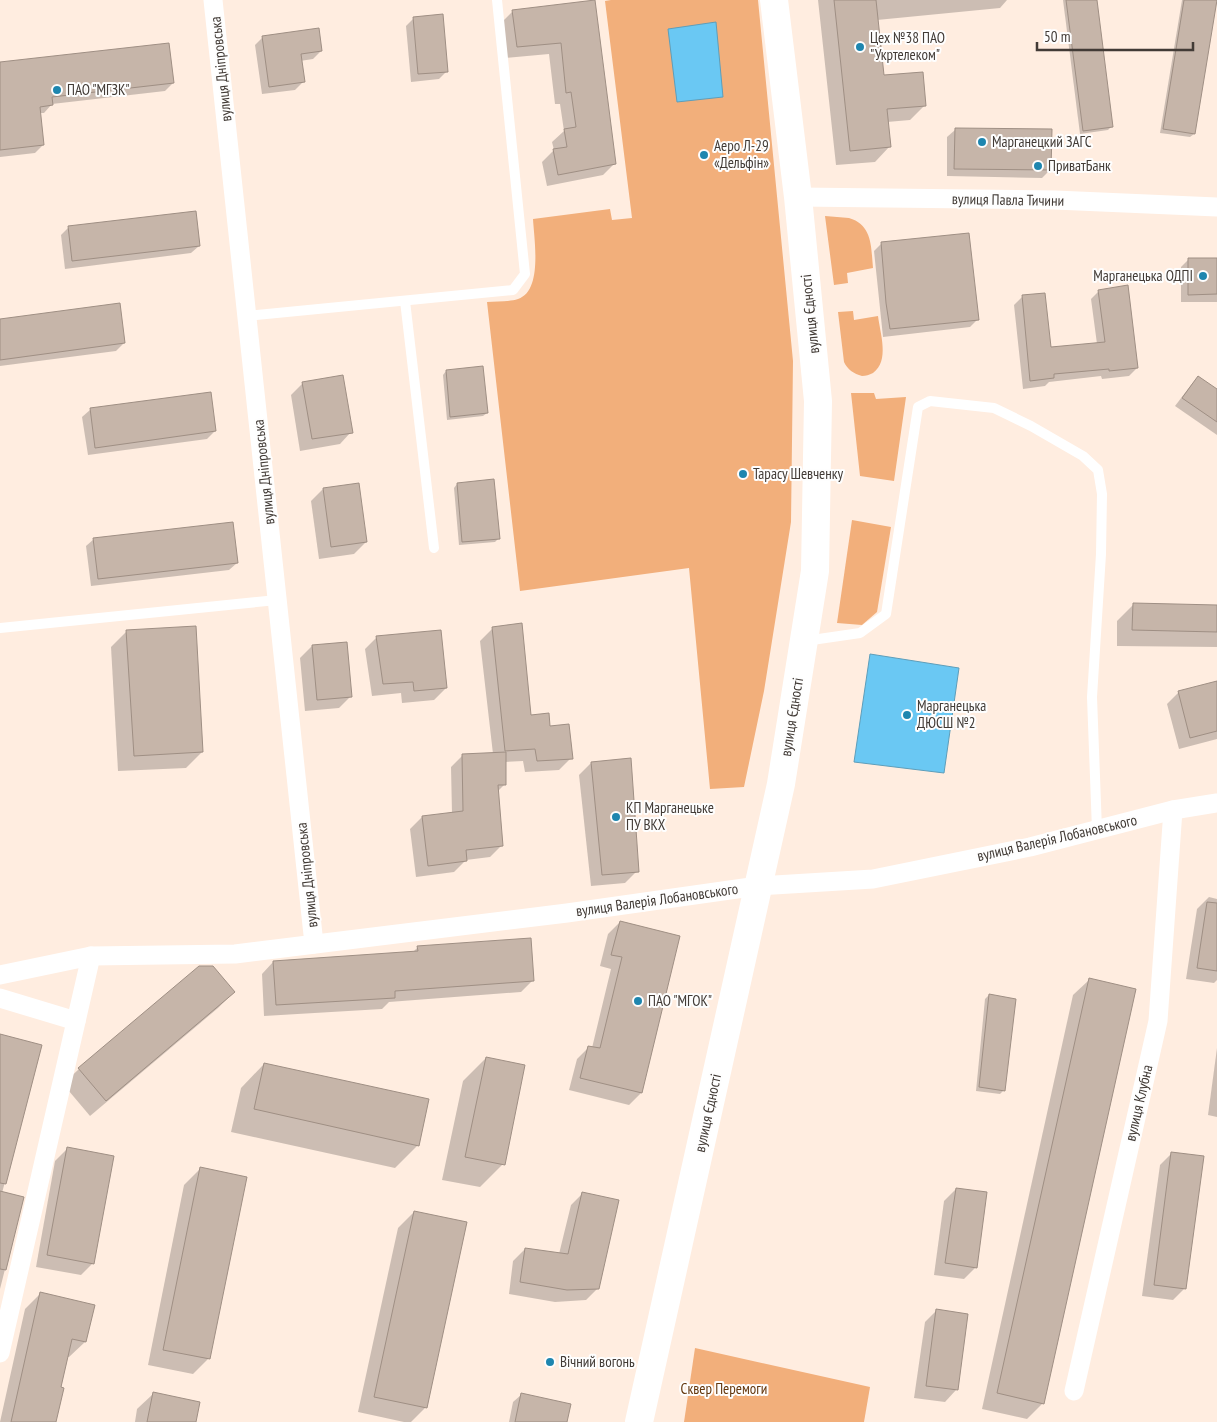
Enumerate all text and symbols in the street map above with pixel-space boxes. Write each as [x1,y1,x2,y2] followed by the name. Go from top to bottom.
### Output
[206,15,235,123] street label: вулиця Дніпровська
[1037,20,1193,52] scale bar
[1044,27,1070,46] text: 50 m
[870,28,945,64] place label: Цех №38 ПАО "Укртелеком"
[854,41,866,53] marker: Цех №38 ПАО "Укртелеком"
[67,80,130,99] place label: ПАО "МГЗК"
[51,84,63,96] marker: ПАО "МГЗК"
[992,132,1092,151] place label: Марганецкий ЗАГС
[714,136,769,172] place label: Аеро Л-29 «Дельфін»
[976,136,988,148] marker: Марганецкий ЗАГС
[698,149,710,161] marker: Аеро Л-29 «Дельфін»
[1048,156,1111,175] place label: ПриватБанк
[1032,160,1044,172] marker: ПриватБанк
[952,189,1064,210] street label: вулиця Павла Тичини
[1093,266,1193,285] place label: Марганецька ОДПІ
[1197,270,1209,282] marker: Марганецька ОДПІ
[796,273,823,355] street label: вулиця Єдності
[249,418,278,526] street label: вулиця Дніпровська
[753,464,844,483] place label: Тарасу Шевченку
[737,468,749,480] marker: Тарасу Шевченку
[776,676,807,758] street label: вулиця Єдності
[917,696,986,732] place label: Марганецька ДЮСШ №2
[901,709,913,721] marker: Марганецька ДЮСШ №2
[626,798,714,834] place label: КП Марганецьке ПУ ВКХ
[975,810,1139,865] street label: вулиця Валерія Лобановського
[610,811,622,823] marker: КП Марганецьке ПУ ВКХ
[292,821,321,929] street label: вулиця Дніпровська
[575,879,739,920] street label: вулиця Валерія Лобановського
[648,991,712,1010] place label: ПАО "МГОК"
[632,995,644,1007] marker: ПАО "МГОК"
[1121,1063,1157,1143] street label: вулиця Клубна
[690,1072,725,1154] street label: вулиця Єдності
[560,1352,635,1371] place label: Вічний вогонь
[544,1356,556,1368] marker: Вічний вогонь
[681,1379,767,1398] park label: Сквер Перемоги

